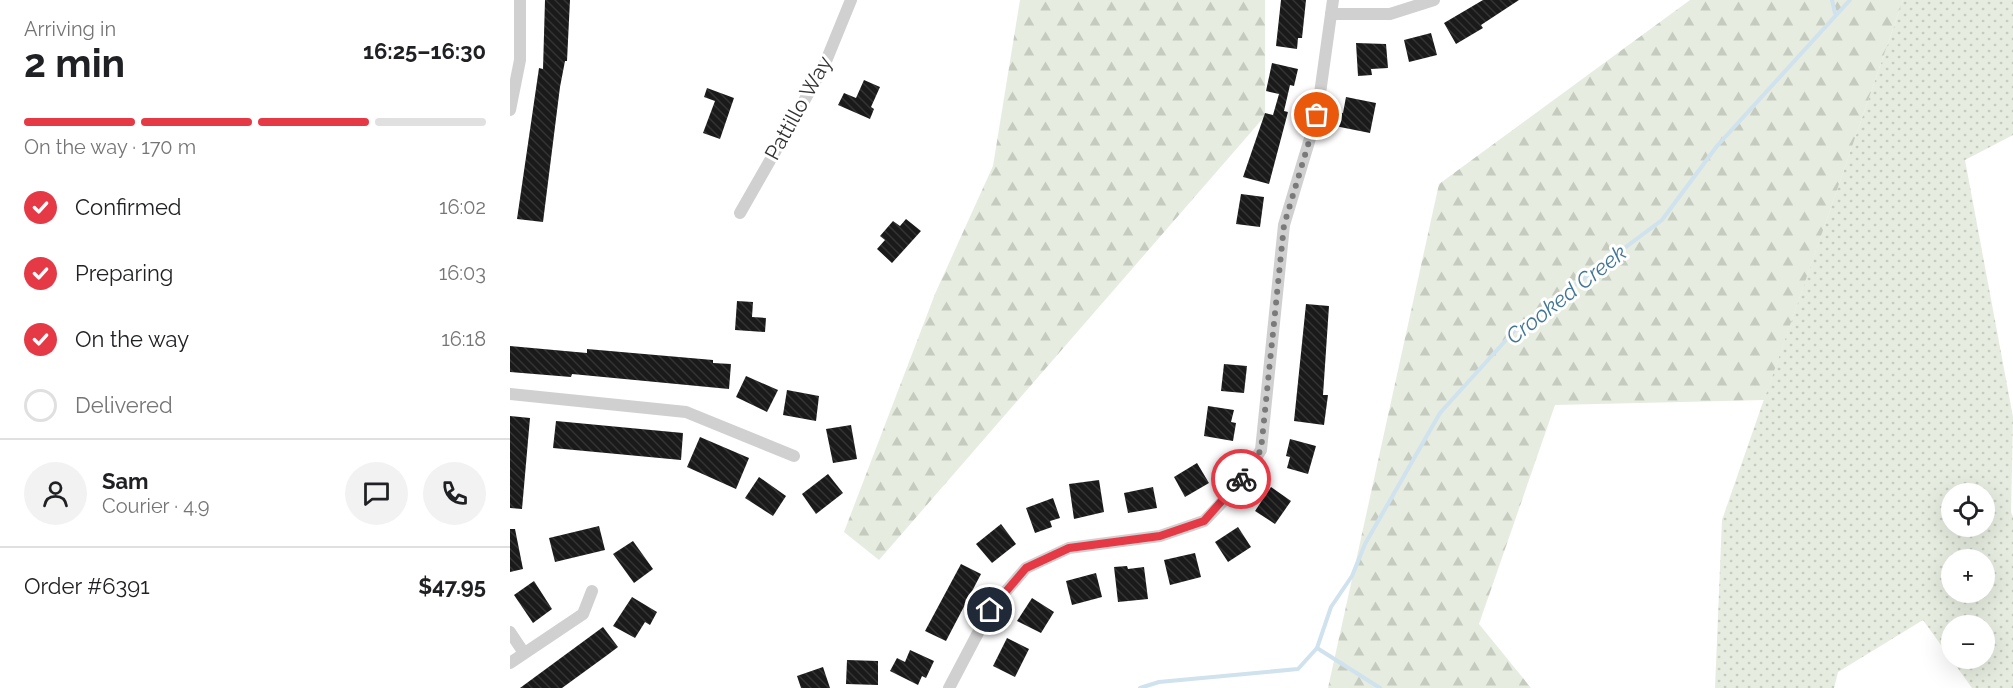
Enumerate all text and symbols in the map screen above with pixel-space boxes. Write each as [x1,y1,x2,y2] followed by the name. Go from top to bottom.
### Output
[24,17,116,41] text: Arriving in
[363,38,486,64] text: 16:25–16:30
[24,40,125,86] text: 2 min
[759,52,837,164] street label: Pattillo Way
[1291,89,1342,140] pin
[1300,98,1333,131] icon: bag
[24,135,196,159] text: On the way · 170 m
[24,191,57,224] icon: check
[75,194,182,220] text: Confirmed
[439,195,486,219] text: 16:02
[1500,239,1632,349] water label: Crooked Creek
[24,257,57,290] icon: check
[75,260,173,286] text: Preparing
[439,261,486,285] text: 16:03
[24,323,57,356] icon: check
[75,326,189,352] text: On the way
[441,327,486,351] text: 16:18
[75,392,173,418] text: Delivered
[1211,449,1271,509] courier
[24,462,87,525] button: person
[345,462,408,525] button: chat
[423,462,486,525] button: phone
[1225,463,1258,496] icon: bike
[102,468,149,494] text: Sam
[1941,483,1995,669] map controls
[1941,483,1995,537] button: locate
[102,494,210,518] text: Courier · 4.9
[1941,549,1995,603] button: +
[24,573,150,599] text: Order #6391
[418,573,486,599] text: $47.95
[964,584,1015,635] pin
[973,593,1006,626] icon: home
[1941,615,1995,669] button: −

